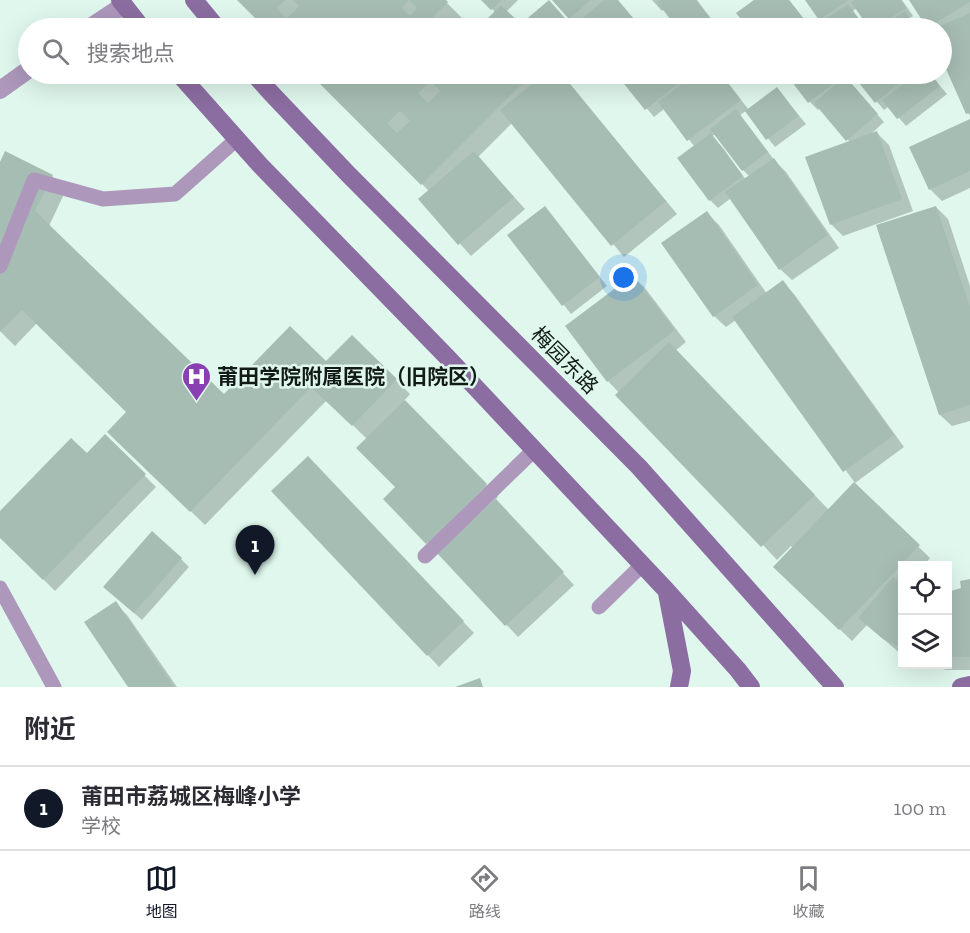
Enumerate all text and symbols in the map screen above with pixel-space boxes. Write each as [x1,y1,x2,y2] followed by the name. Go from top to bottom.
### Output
[18,18,952,84] search box
[39,35,72,68] icon: search
[87,40,175,67] text: 搜索地点
[609,263,638,292] your location
[526,321,604,399] street label: 梅园东路
[180,360,212,402] hospital icon: 莆田学院附属医院（旧院区）
[217,364,490,389] place label: 莆田学院附属医院（旧院区）
[236,526,274,575] pin: 1
[898,561,952,669] map controls
[898,561,952,615] button: locate
[898,615,952,669] button: layers
[24,713,76,745] text: 附近
[81,783,301,810] text: 莆田市荔城区梅峰小学
[39,796,48,820] text: 1
[893,796,946,820] text: 100 m
[81,814,121,838] text: 学校
[145,862,178,922] tab: 地图
[468,862,501,922] tab: 路线
[792,862,825,922] tab: 收藏

